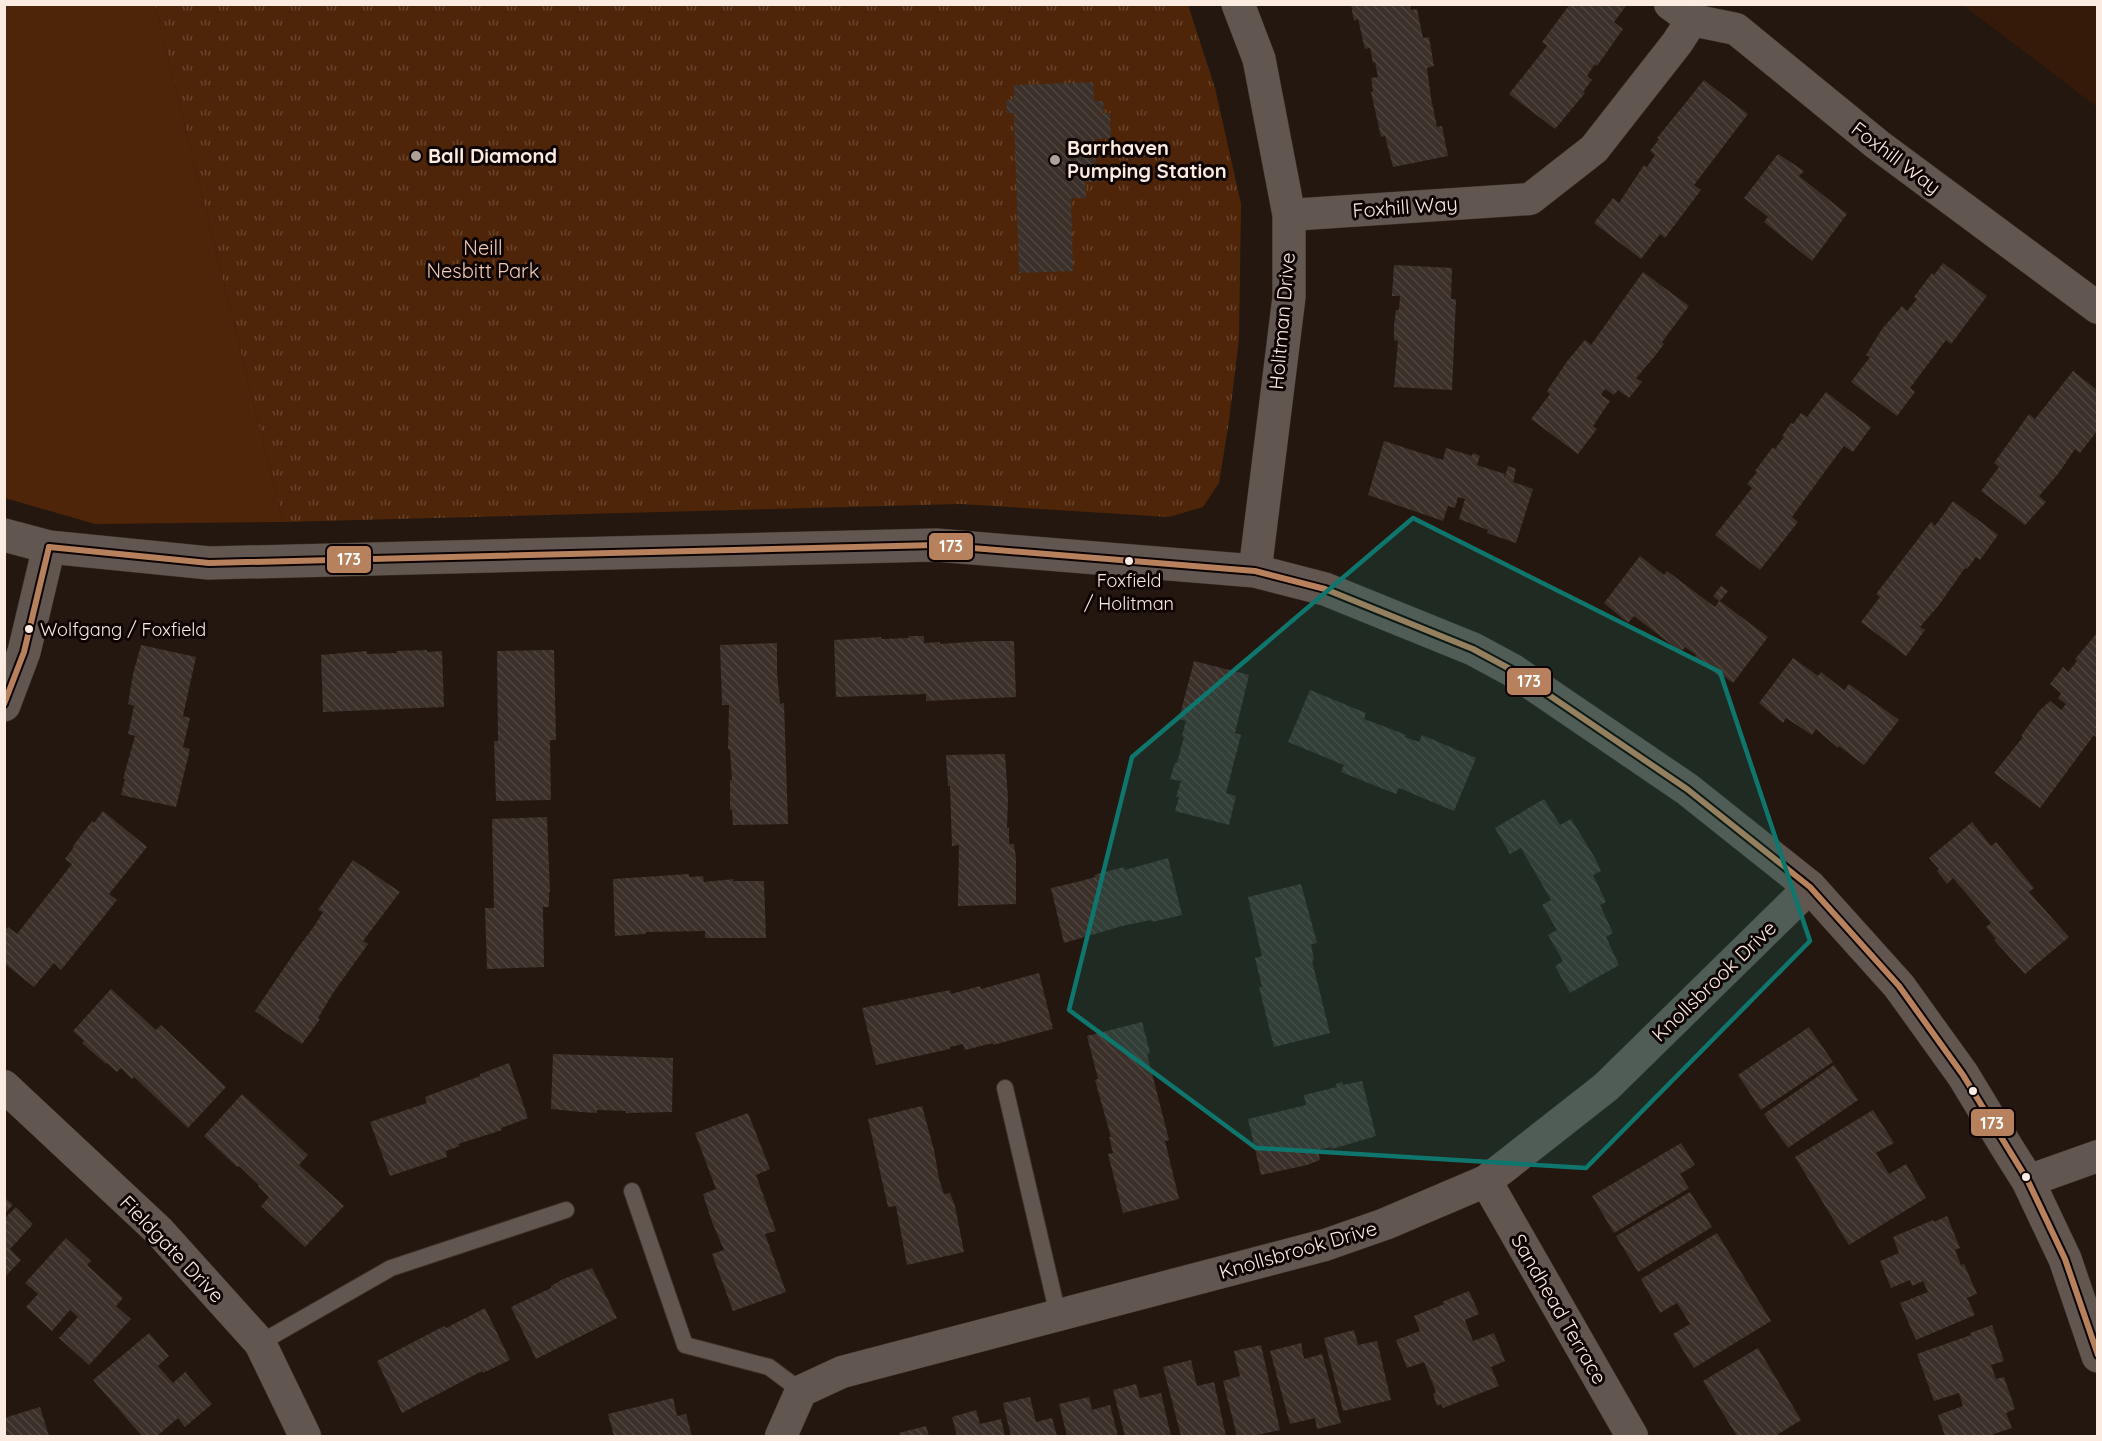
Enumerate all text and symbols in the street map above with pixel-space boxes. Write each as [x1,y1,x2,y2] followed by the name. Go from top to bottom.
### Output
[1847,116,1946,199] street label: Foxhill Way
[1067,135,1227,183] place label: Barrhaven Pumping Station
[428,143,557,168] place label: Ball Diamond
[409,149,423,163] marker: Ball Diamond
[1048,153,1062,167] marker: Barrhaven Pumping Station
[1351,190,1458,223] street label: Foxhill Way
[427,235,540,283] park label: Neill Nesbitt Park
[1263,251,1300,391] street label: Holitman Drive
[928,532,974,561] line badge: 173
[939,536,963,556] text: 173
[326,545,372,574] line badge: 173
[337,549,361,569] text: 173
[1123,555,1135,567] marker: Foxfield / Holitman
[1084,569,1174,615] place label: Foxfield / Holitman
[40,618,206,641] place label: Wolfgang / Foxfield
[23,623,35,635] marker: Wolfgang / Foxfield
[1506,667,1552,696] line badge: 173
[1517,671,1541,691] text: 173
[1646,915,1781,1046] street label: Knollsbrook Drive
[1967,1085,1979,1097] unlabelled marker
[1970,1108,2015,1137] line badge: 173
[1980,1113,2004,1133] text: 173
[2020,1171,2032,1183] unlabelled marker
[115,1190,230,1308] street label: Fieldgate Drive
[1216,1215,1380,1284] street label: Knollsbrook Drive
[1506,1229,1613,1388] street label: Sandhead Terrace

